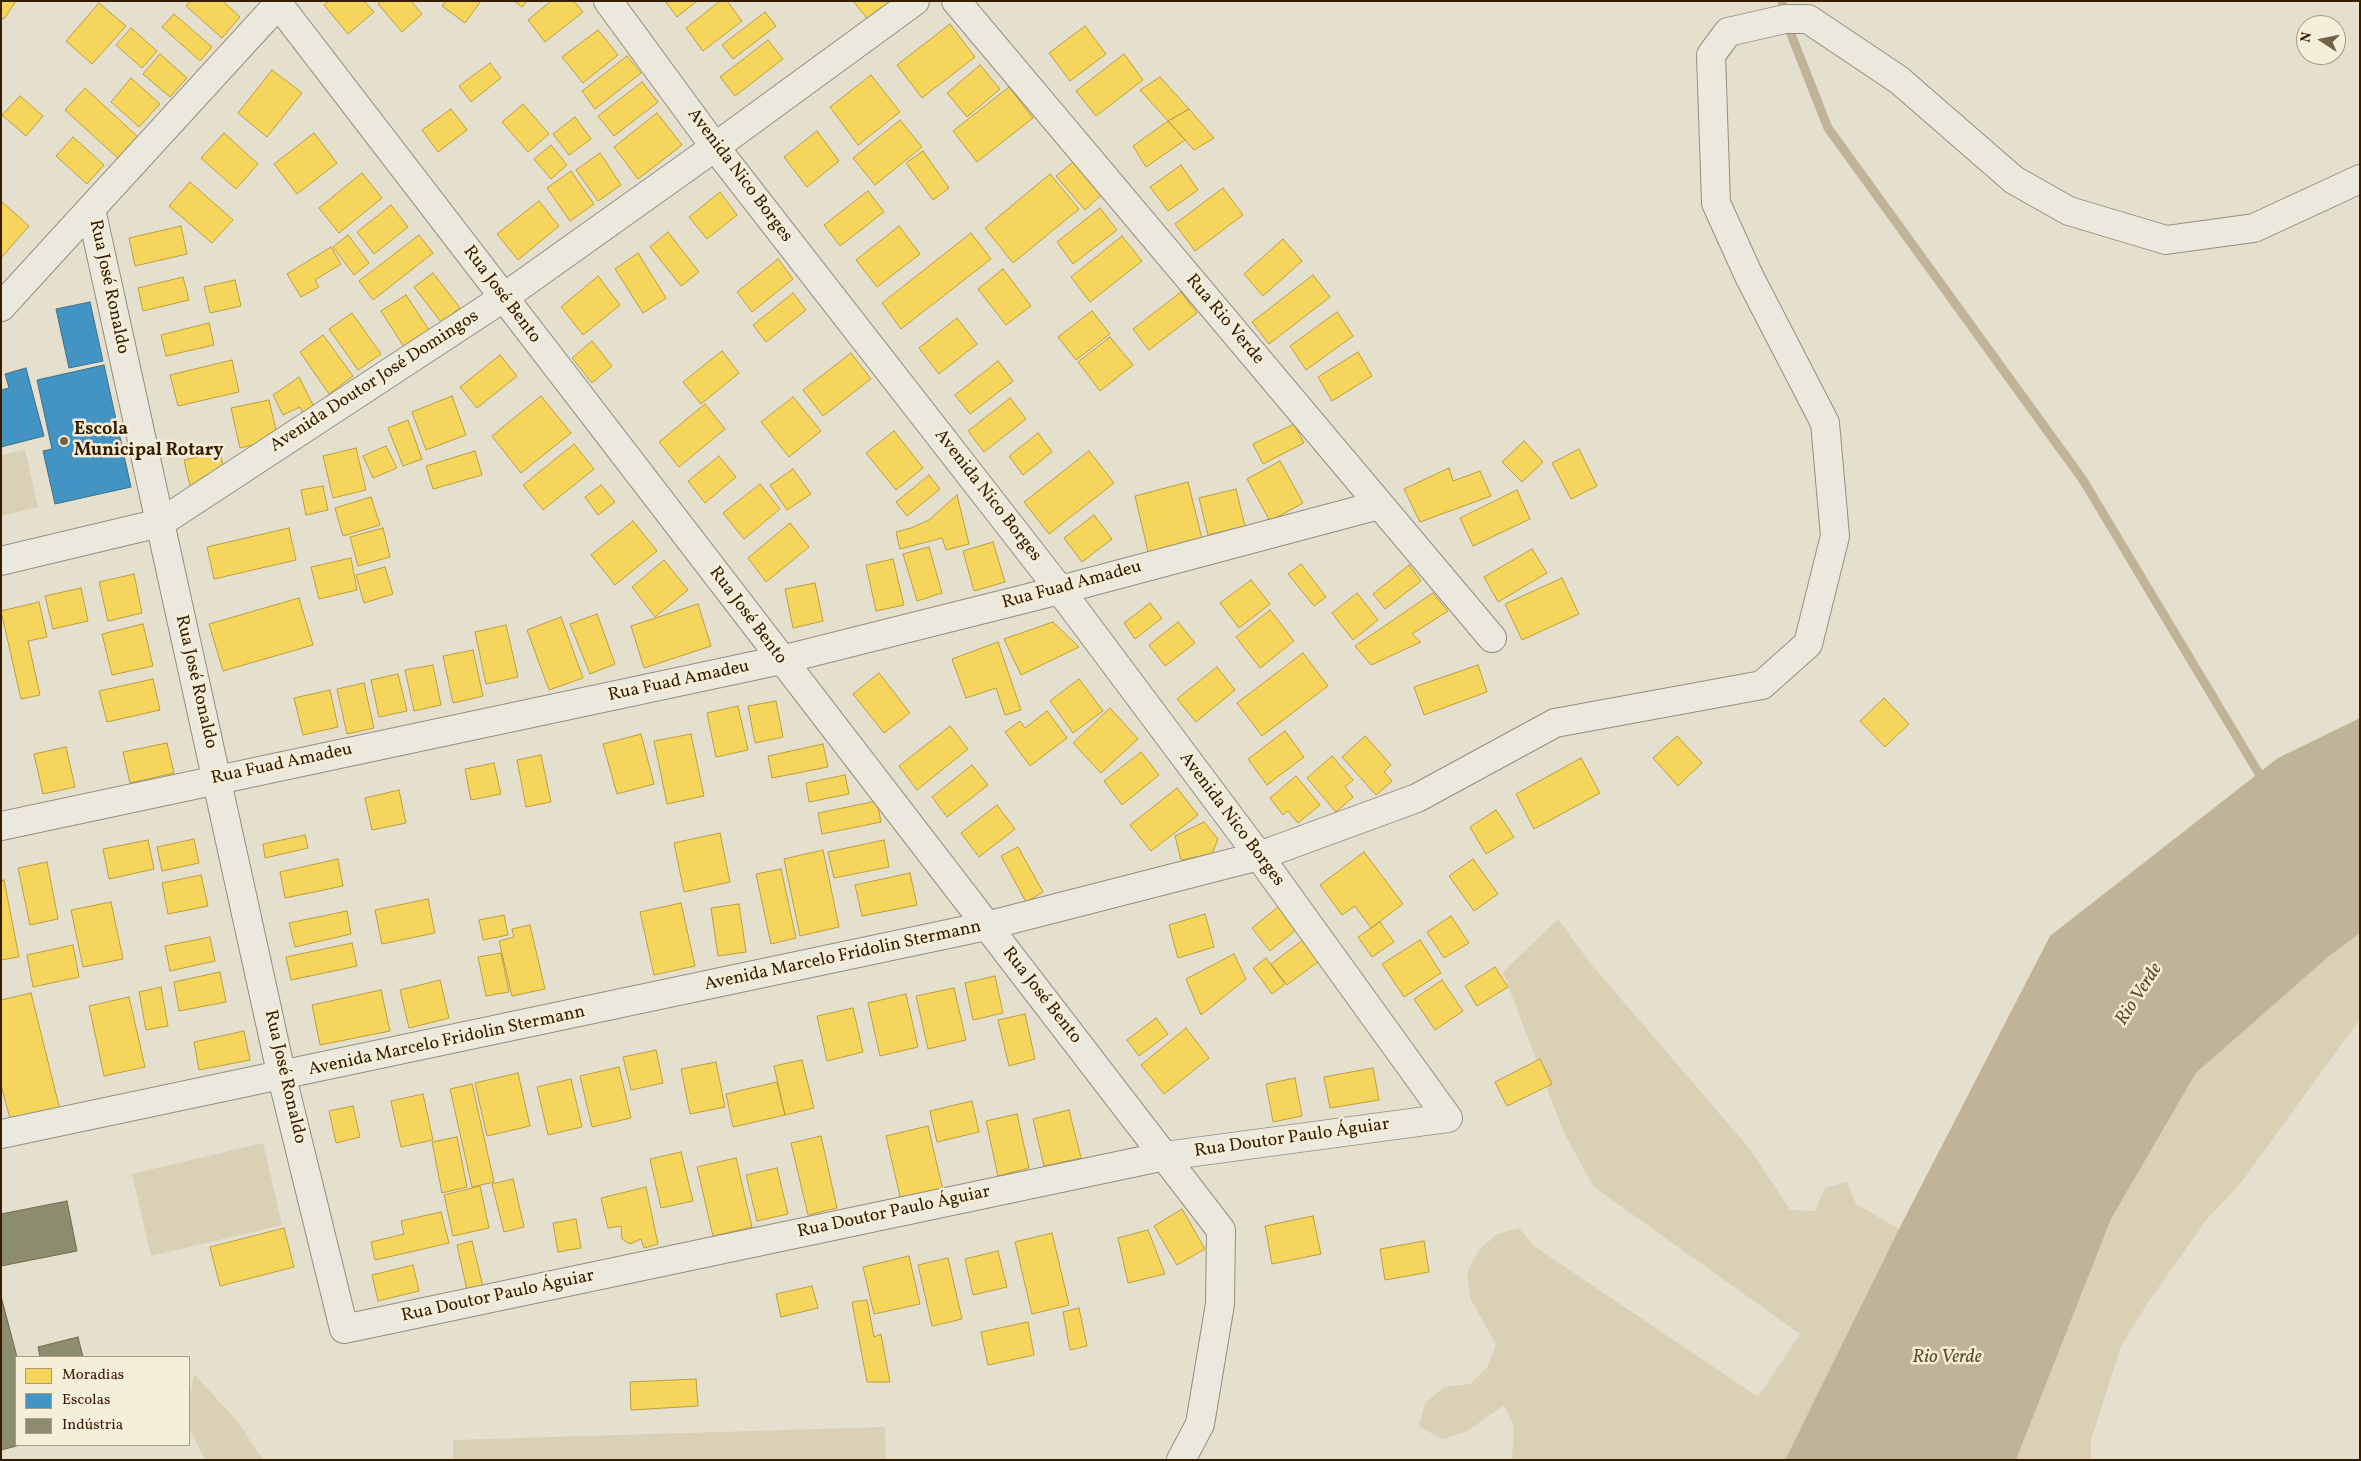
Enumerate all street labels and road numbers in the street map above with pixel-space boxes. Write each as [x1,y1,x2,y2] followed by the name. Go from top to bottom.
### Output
[682,105,796,247] street label: Avenida Nico Borges
[83,218,133,356] street label: Rua José Ronaldo
[457,242,545,348] street label: Rua José Bento
[1180,270,1268,370] street label: Rua Rio Verde
[267,306,483,458] street label: Avenida Doutor José Domingos
[929,425,1045,567] street label: Avenida Nico Borges
[1000,557,1144,615] street label: Rua Fuad Amadeu
[703,563,791,669] street label: Rua José Bento
[169,613,221,751] street label: Rua José Ronaldo
[606,656,752,708] street label: Rua Fuad Amadeu
[209,739,355,791] street label: Rua Fuad Amadeu
[1174,749,1288,891] street label: Avenida Nico Borges
[703,917,983,997] street label: Avenida Marcelo Fridolin Stermann
[997,943,1085,1049] street label: Rua José Bento
[307,1002,587,1082] street label: Avenida Marcelo Fridolin Stermann
[258,1008,310,1146] street label: Rua José Ronaldo
[1193,1115,1391,1163] street label: Rua Doutor Paulo Águiar
[795,1182,993,1244] street label: Rua Doutor Paulo Águiar
[399,1266,597,1328] street label: Rua Doutor Paulo Águiar

